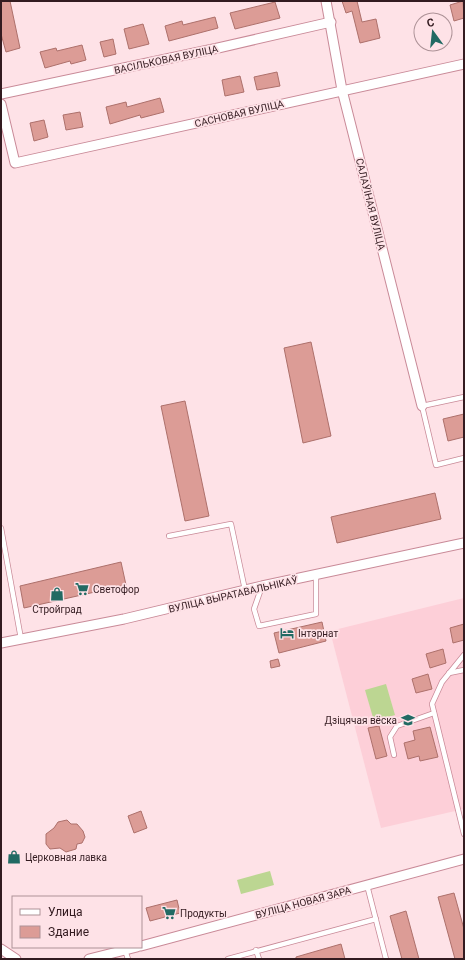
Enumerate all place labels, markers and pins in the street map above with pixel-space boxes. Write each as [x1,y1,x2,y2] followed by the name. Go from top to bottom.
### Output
[74,581,90,597] supermarket icon: Светофор
[93,584,140,595] place label: Светофор
[49,586,65,602] shop icon: Стройград
[32,604,82,615] place label: Стройград
[279,625,295,641] hotel icon: Інтэрнат
[298,628,338,639] place label: Інтэрнат
[400,712,416,728] school or university icon: Дзіцячая вёска
[325,715,397,726] place label: Дзіцячая вёска
[6,849,22,865] shop icon: Церковная лавка
[25,852,107,863] place label: Церковная лавка
[161,905,177,921] supermarket icon: Продукты
[180,908,227,919] place label: Продукты

